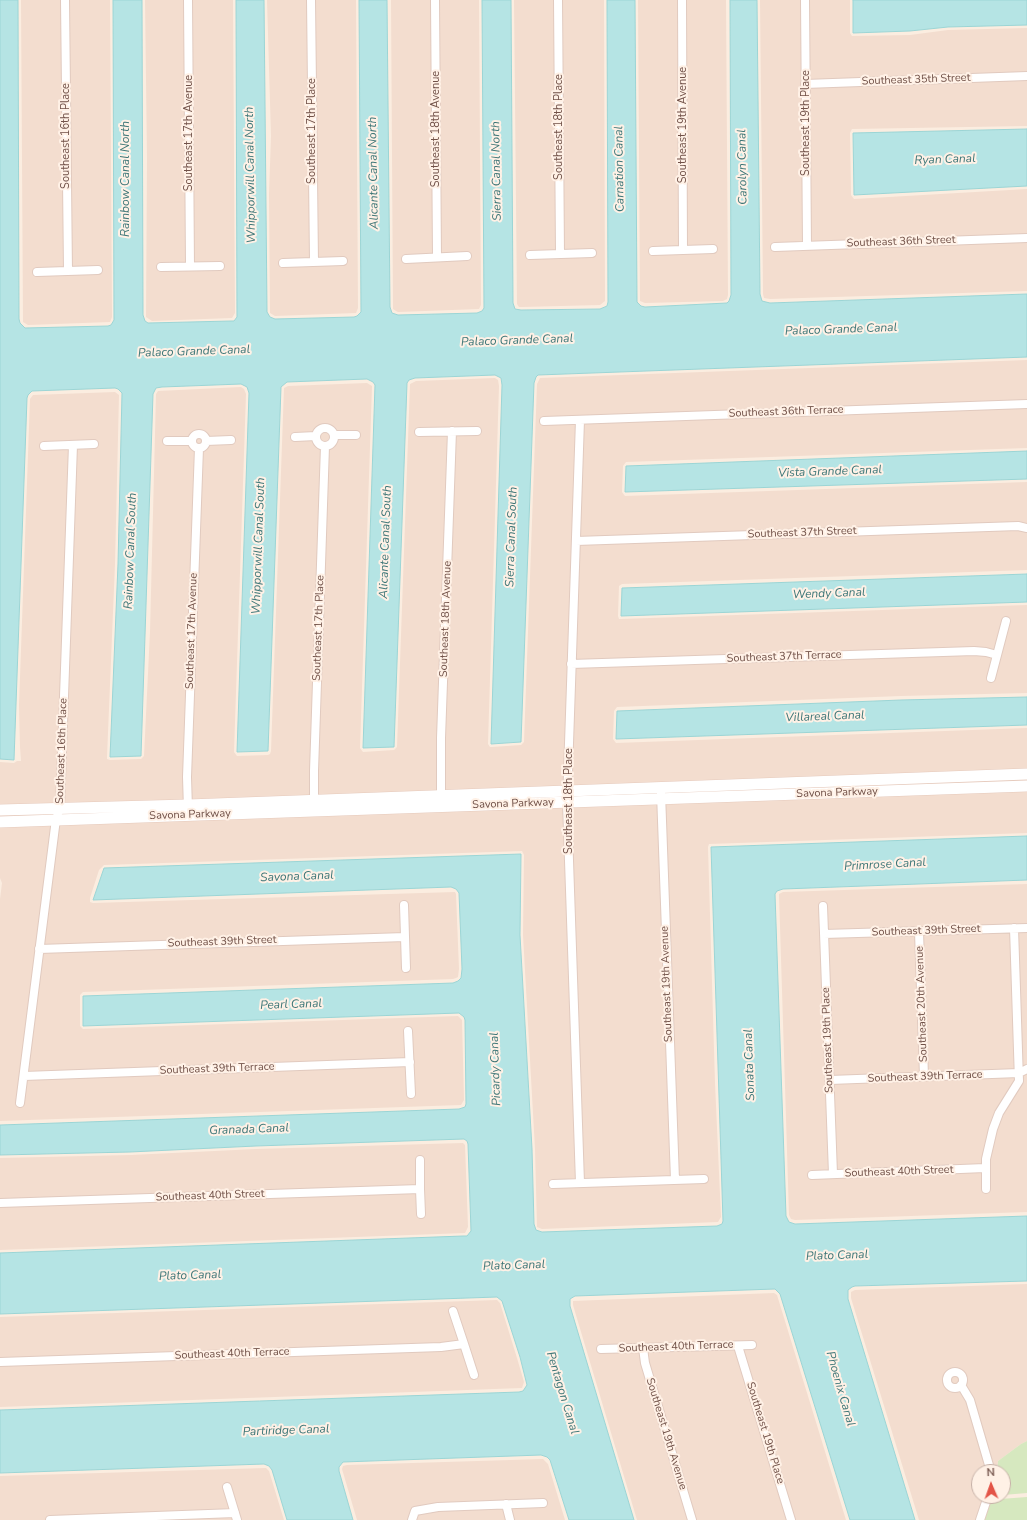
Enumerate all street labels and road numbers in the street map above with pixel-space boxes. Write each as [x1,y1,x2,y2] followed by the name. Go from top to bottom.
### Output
[676,67,690,183] street label: Southeast 19th Avenue
[799,70,813,176] street label: Southeast 19th Place
[429,71,443,187] street label: Southeast 18th Avenue
[861,72,971,88] street label: Southeast 35th Street
[552,74,566,180] street label: Southeast 18th Place
[182,75,196,191] street label: Southeast 17th Avenue
[305,78,319,184] street label: Southeast 17th Place
[59,83,73,189] street label: Southeast 16th Place
[846,234,956,250] street label: Southeast 36th Street
[728,403,844,421] street label: Southeast 36th Terrace
[747,525,857,541] street label: Southeast 37th Street
[437,561,455,677] street label: Southeast 18th Avenue
[183,573,201,689] street label: Southeast 17th Avenue
[311,575,327,681] street label: Southeast 17th Place
[726,648,842,666] street label: Southeast 37th Terrace
[54,698,70,804] street label: Southeast 16th Place
[562,748,576,854] street label: Southeast 18th Place
[796,785,878,801] street label: Savona Parkway
[472,796,554,812] street label: Savona Parkway
[149,807,231,823] street label: Savona Parkway
[871,923,981,939] street label: Southeast 39th Street
[658,926,676,1042] street label: Southeast 19th Avenue
[167,934,277,950] street label: Southeast 39th Street
[913,946,931,1062] street label: Southeast 20th Avenue
[820,987,836,1093] street label: Southeast 19th Place
[159,1060,275,1078] street label: Southeast 39th Terrace
[867,1068,983,1086] street label: Southeast 39th Terrace
[844,1164,954,1180] street label: Southeast 40th Street
[155,1188,265,1204] street label: Southeast 40th Street
[618,1338,734,1356] street label: Southeast 40th Terrace
[174,1345,290,1363] street label: Southeast 40th Terrace
[643,1376,689,1492] street label: Southeast 19th Avenue
[743,1381,787,1485] street label: Southeast 19th Place

